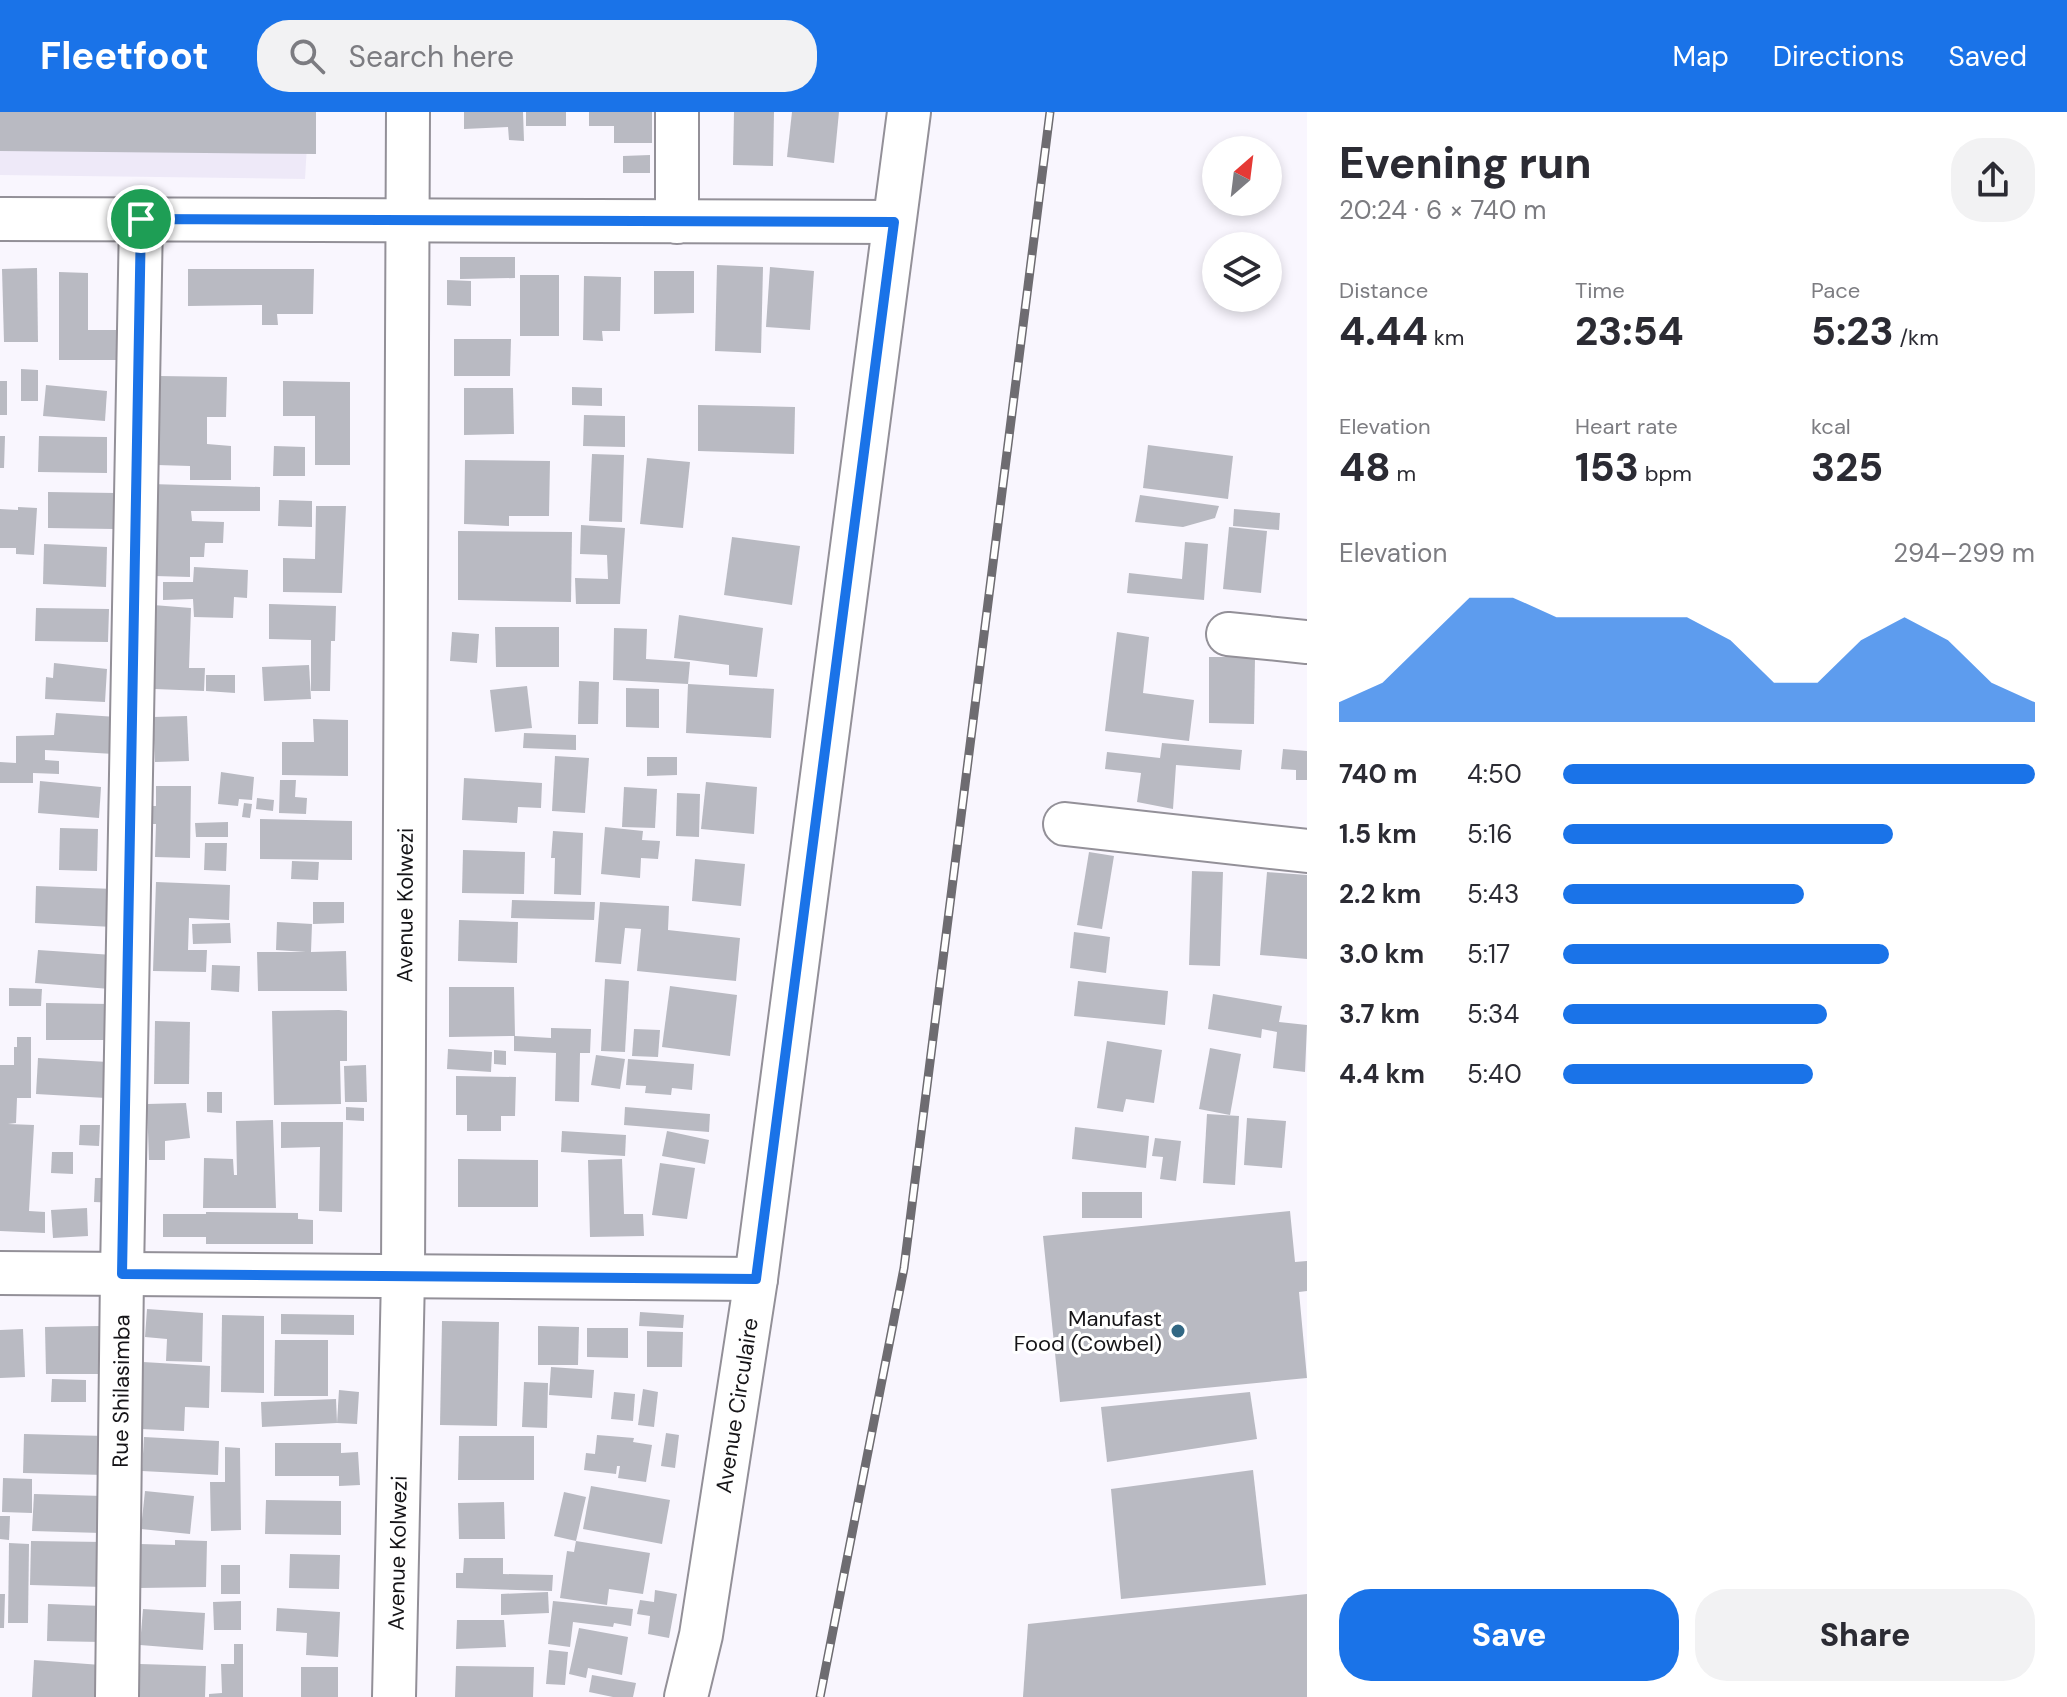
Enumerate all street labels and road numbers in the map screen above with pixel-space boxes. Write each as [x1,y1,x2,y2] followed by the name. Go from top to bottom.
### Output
[390,828,420,983] street label: Avenue Kolwezi
[106,1314,137,1468] street label: Rue Shilasimba
[709,1316,765,1495] street label: Avenue Circulaire
[381,1475,414,1631] street label: Avenue Kolwezi

